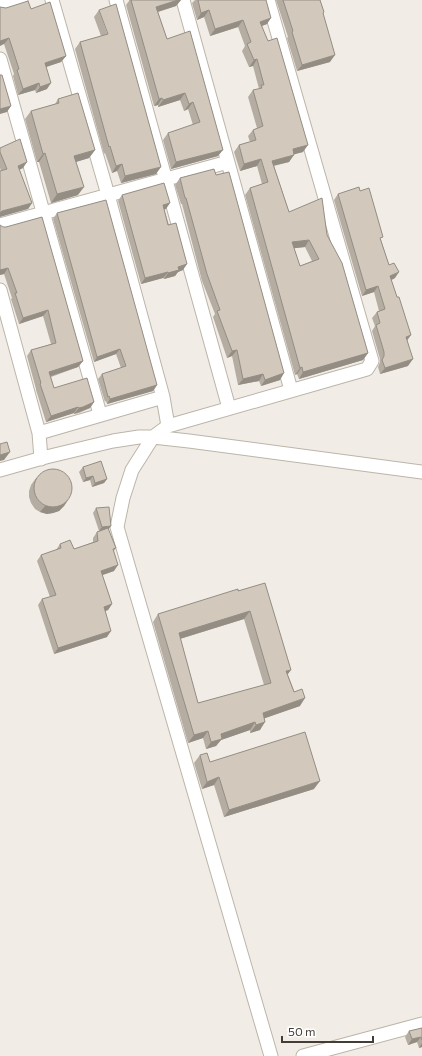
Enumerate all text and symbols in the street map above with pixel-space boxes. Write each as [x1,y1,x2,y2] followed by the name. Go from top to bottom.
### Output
[282,1018,373,1044] scale bar
[288,1024,316,1038] text: 50 m

